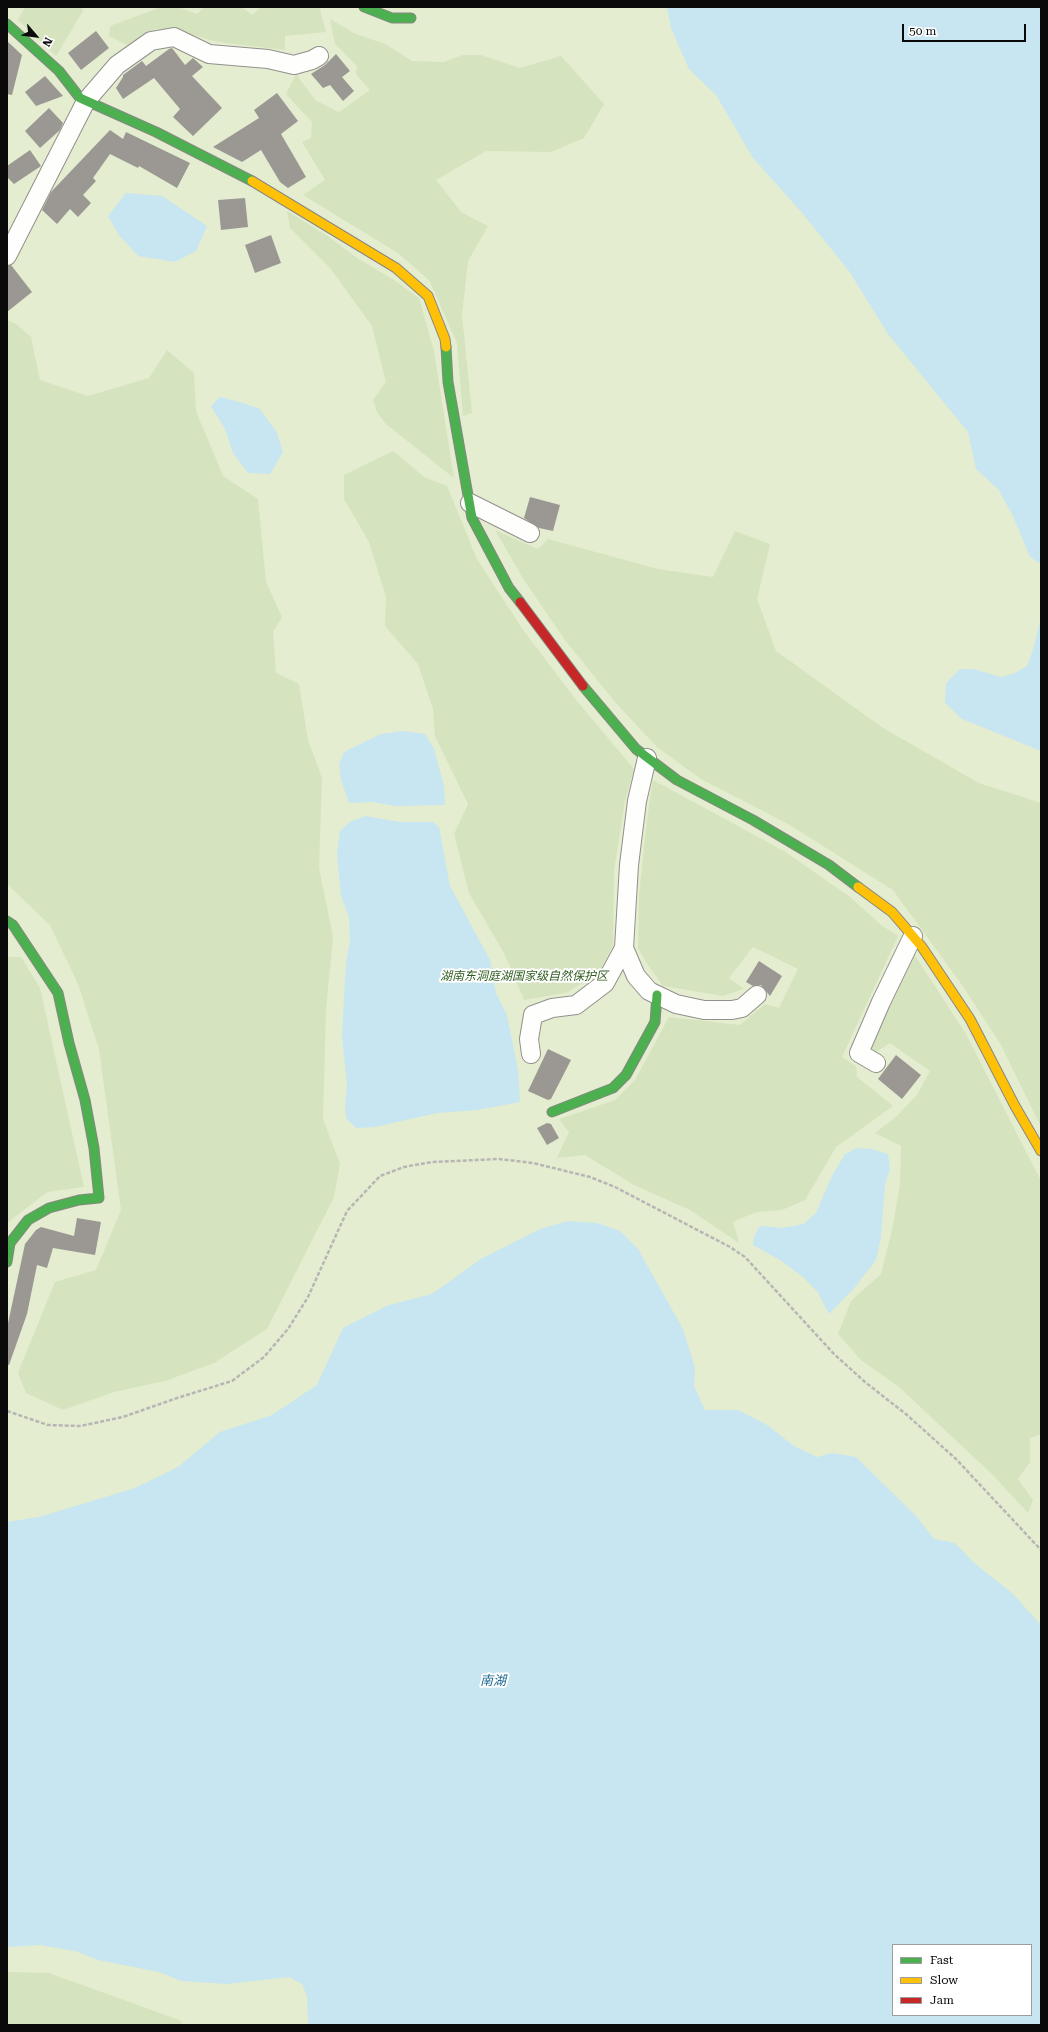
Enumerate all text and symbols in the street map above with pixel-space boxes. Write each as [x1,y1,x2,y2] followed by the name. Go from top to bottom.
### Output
[16,16,56,56] north arrow
[904,16,1028,42] scale bar
[909,24,936,38] text: 50 m
[39,35,55,49] text: N
[440,969,608,983] park label: 湖南东洞庭湖国家级自然保护区
[480,1673,506,1689] water label: 南湖
[892,1944,1032,2016] legend
[930,1953,953,1967] text: Fast
[930,1973,958,1987] text: Slow
[930,1993,954,2007] text: Jam

